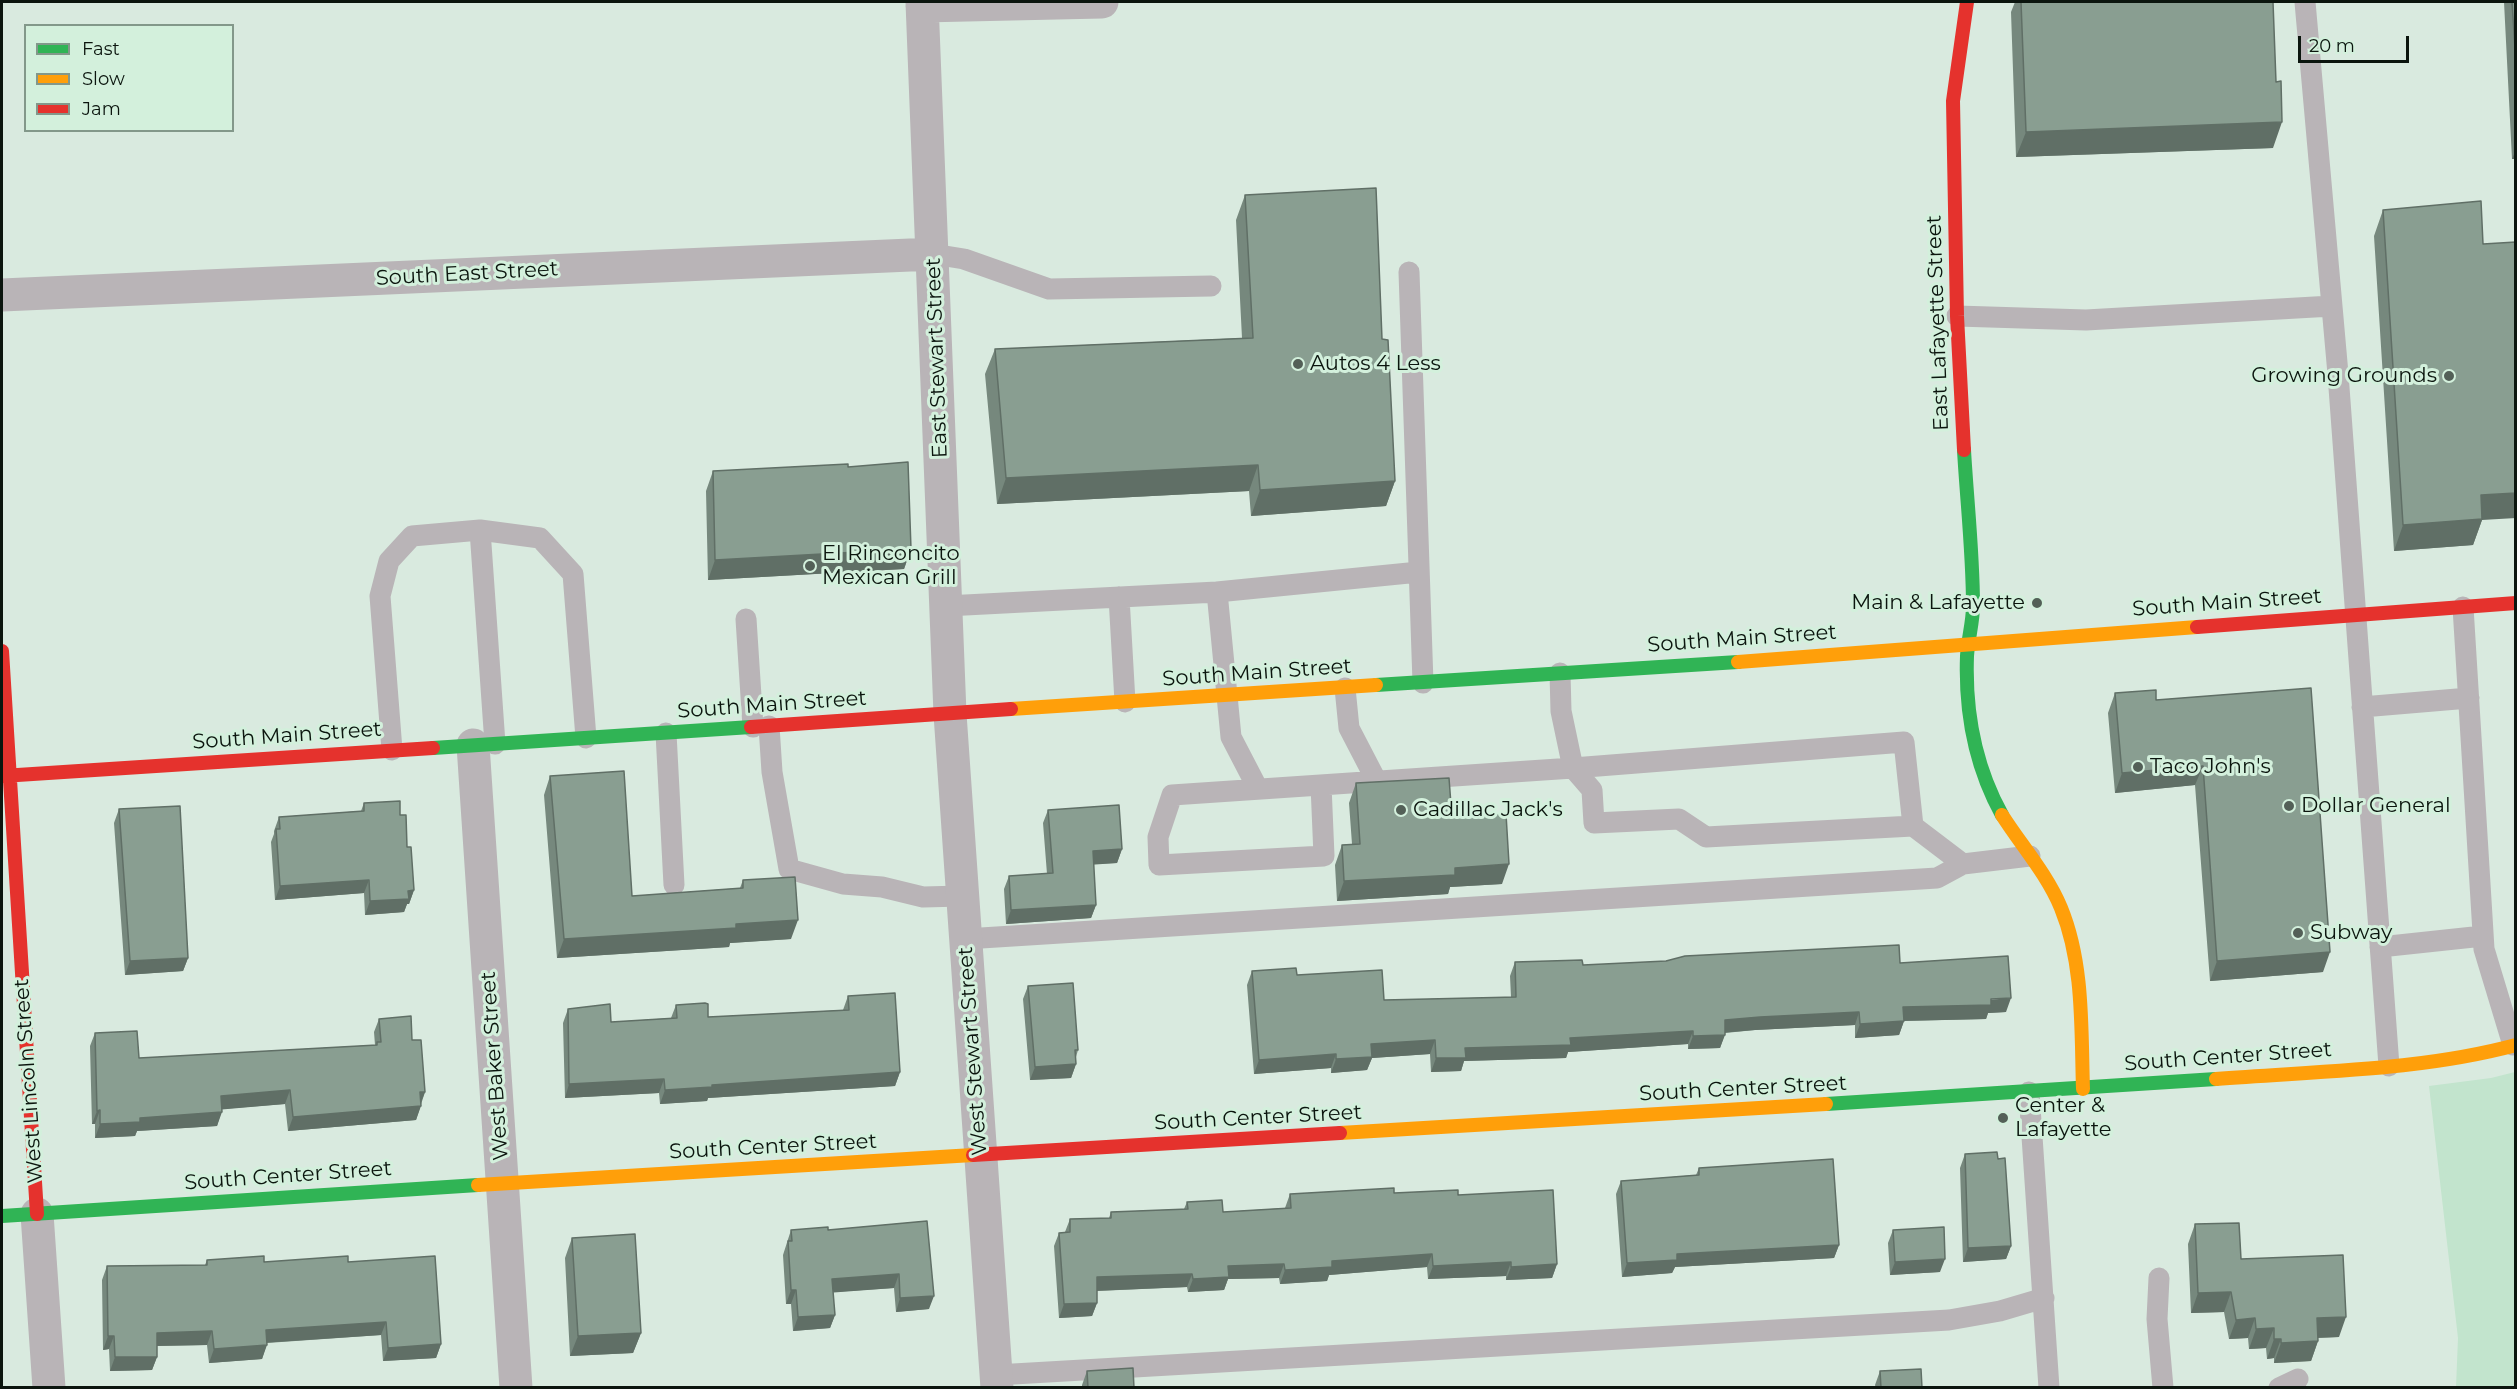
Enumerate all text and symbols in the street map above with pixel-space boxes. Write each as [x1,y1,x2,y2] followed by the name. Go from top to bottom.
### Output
[24,24,234,132] legend
[2301,24,2412,62] scale bar
[2309,35,2355,57] text: 20 m
[82,38,120,60] text: Fast
[82,68,125,90] text: Slow
[82,98,121,120] text: Jam
[1922,215,1954,431] street label: East Lafayette Street
[375,257,559,291] street label: South East Street
[921,257,953,459] street label: East Stewart Street
[1310,351,1441,377] place label: Autos 4 Less
[1291,357,1305,371] marker: Autos 4 Less
[2251,363,2437,389] place label: Growing Grounds
[2442,369,2456,383] marker: Growing Grounds
[822,541,960,591] place label: El Rinconcito Mexican Grill
[803,559,817,573] marker: El Rinconcito Mexican Grill
[2132,584,2322,622] street label: South Main Street
[1851,590,2025,616] place label: Main & Lafayette
[2030,596,2044,610] marker: Main & Lafayette
[1647,620,1837,658] street label: South Main Street
[1162,654,1352,692] street label: South Main Street
[677,686,867,724] street label: South Main Street
[192,717,382,755] street label: South Main Street
[2150,754,2271,780] place label: Taco John's
[2131,760,2145,774] marker: Taco John's
[2301,793,2451,819] place label: Dollar General
[1413,797,1563,823] place label: Cadillac Jack's
[2282,799,2296,813] marker: Dollar General
[1394,803,1408,817] marker: Cadillac Jack's
[2310,920,2392,946] place label: Subway
[2291,926,2305,940] marker: Subway
[953,946,993,1156] street label: West Stewart Street
[476,971,514,1161] street label: West Baker Street
[9,978,49,1184] street label: West Lincoln Street
[2123,1037,2333,1077] street label: South Center Street
[1639,1071,1847,1107] street label: South Center Street
[2015,1093,2111,1143] place label: Center & Lafayette
[1154,1100,1362,1136] street label: South Center Street
[1996,1111,2010,1125] marker: Center & Lafayette
[669,1129,877,1165] street label: South Center Street
[183,1156,393,1196] street label: South Center Street

